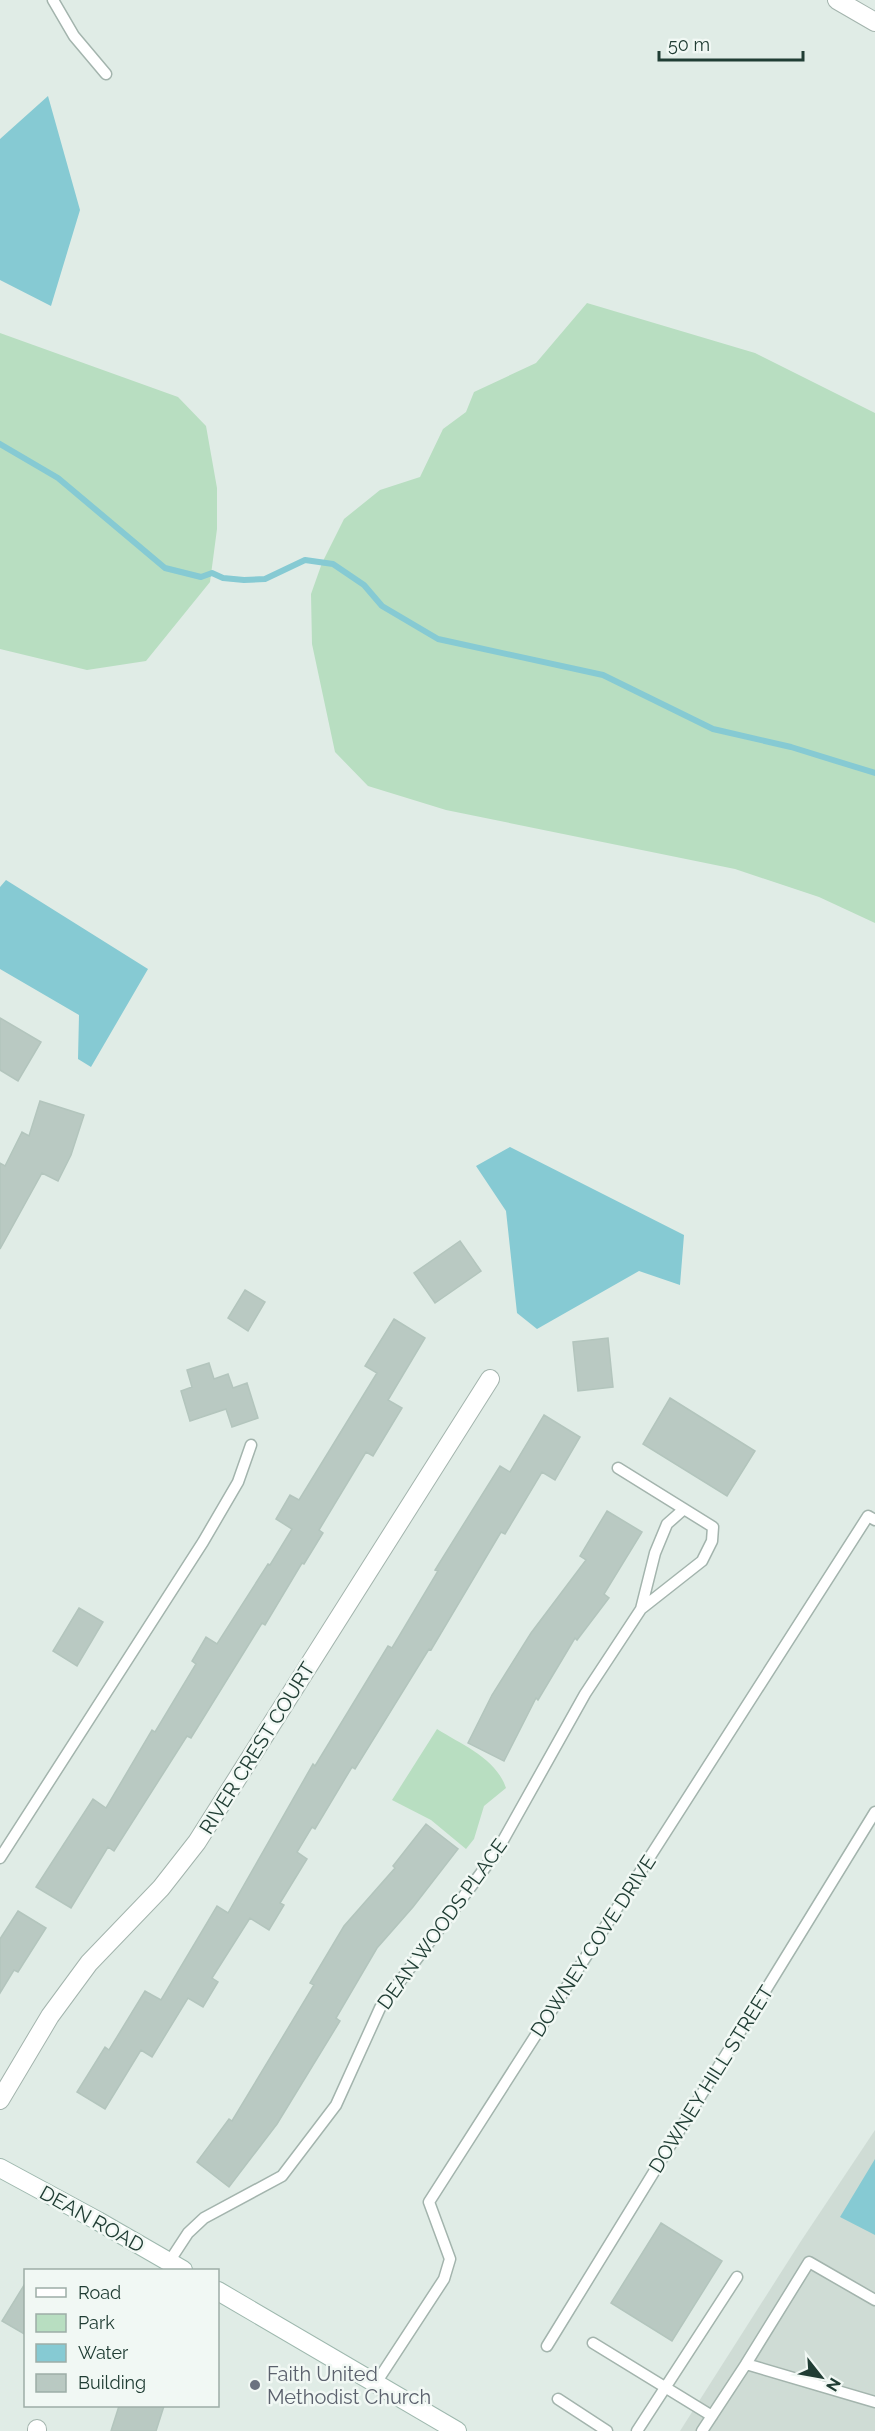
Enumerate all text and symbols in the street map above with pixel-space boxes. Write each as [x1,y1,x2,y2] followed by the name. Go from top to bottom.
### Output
[659,24,803,62] scale bar
[668,34,710,55] text: 50 m
[194,1657,320,1839] street label: RIVER CREST COURT
[372,1834,512,2014] street label: DEAN WOODS PLACE
[525,1851,661,2041] street label: DOWNEY COVE DRIVE
[644,1981,778,2177] street label: DOWNEY HILL STREET
[35,2180,149,2258] street label: DEAN ROAD
[24,2269,219,2407] legend
[78,2282,121,2303] text: Road
[78,2312,115,2333] text: Park
[78,2342,129,2363] text: Water
[791,2347,851,2407] north arrow
[267,2362,431,2409] place label: Faith United Methodist Church
[78,2372,146,2393] text: Building
[822,2374,845,2395] text: N
[248,2378,262,2392] marker: Faith United Methodist Church

